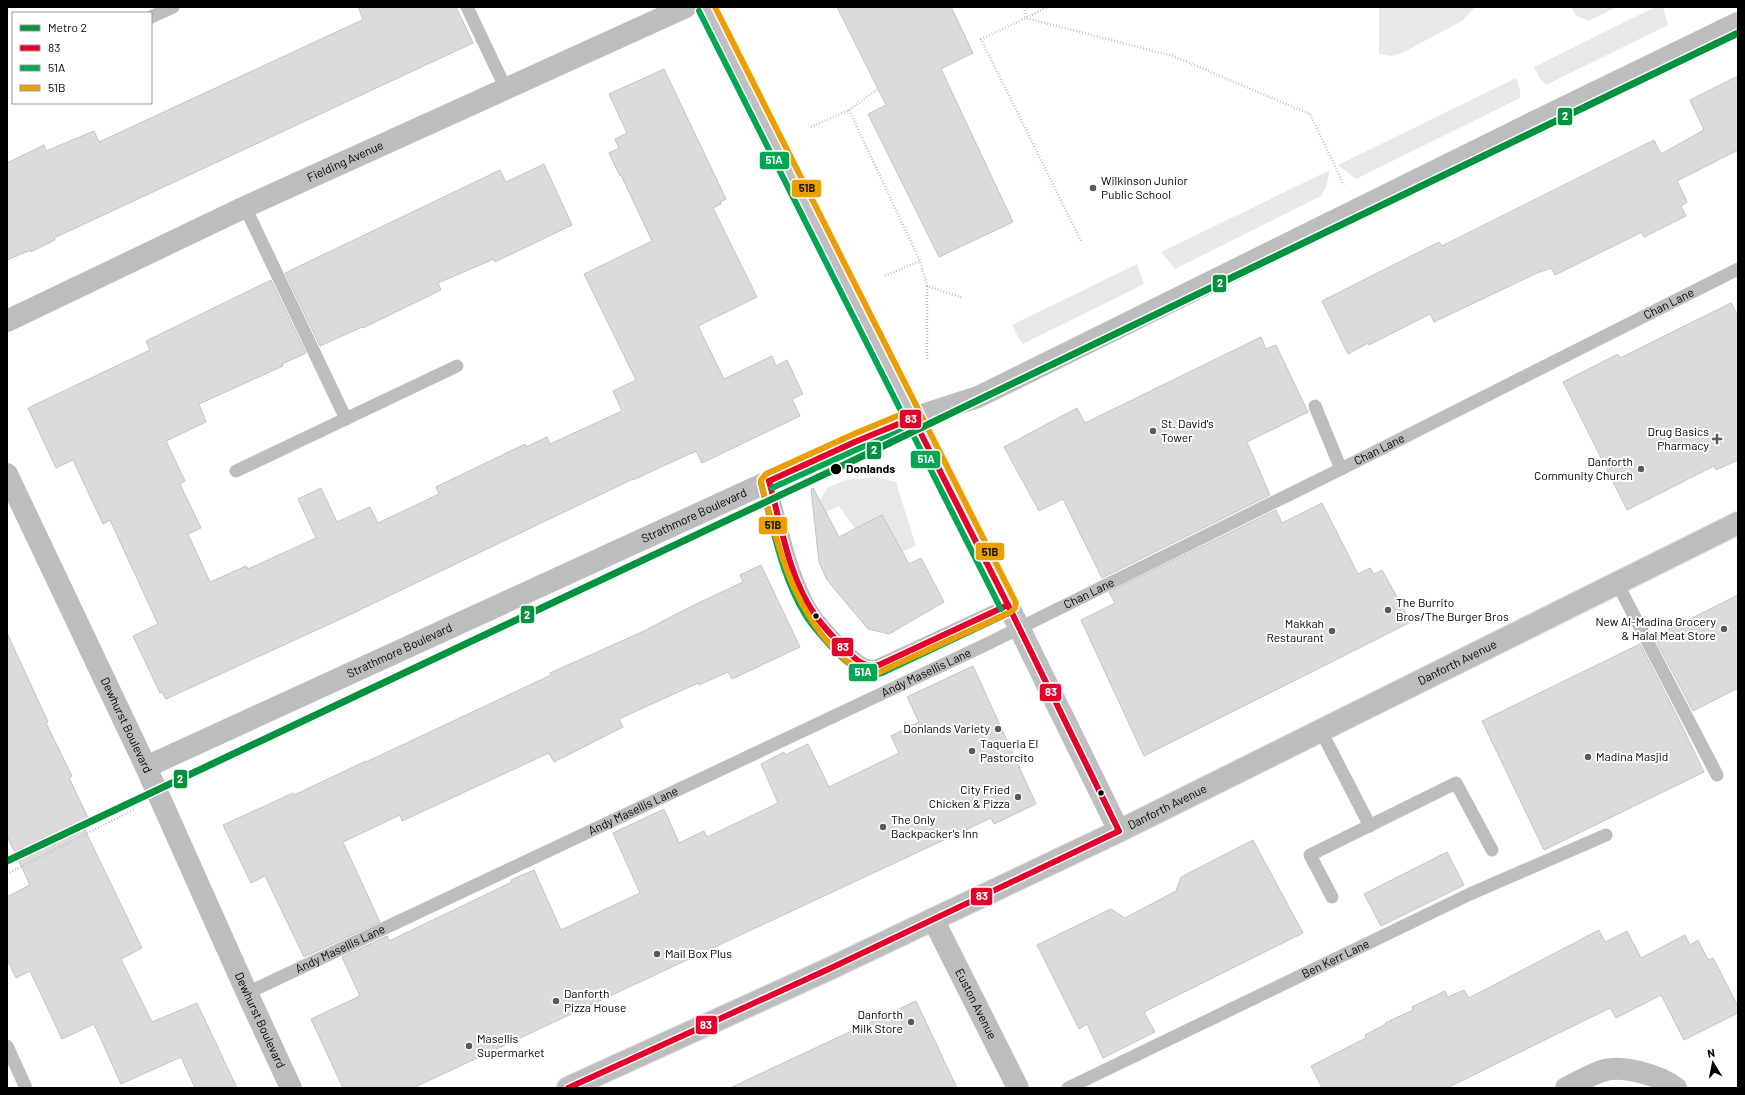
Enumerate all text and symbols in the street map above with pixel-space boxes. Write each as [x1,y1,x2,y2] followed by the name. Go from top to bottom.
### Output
[12,12,152,104] legend
[48,20,87,34] text: Metro 2
[48,40,60,54] text: 83
[48,60,65,74] text: 51A
[48,80,66,94] text: 51B
[1557,107,1573,126] line badge: 2
[1562,109,1568,122] text: 2
[305,137,385,184] street label: Fielding Avenue
[759,151,790,170] line badge: 51A
[765,153,783,166] text: 51A
[1101,173,1189,201] place label: Wilkinson Junior Public School
[791,179,822,198] line badge: 51B
[799,181,815,194] text: 51B
[1088,183,1098,193] marker: Wilkinson Junior Public School
[1212,274,1227,293] line badge: 2
[1217,276,1223,289] text: 2
[1641,284,1696,322] street label: Chan Lane
[899,409,922,429] line badge: 83
[905,412,917,425] text: 83
[1161,416,1214,444] place label: St. David's Tower
[1648,424,1709,452] place label: Drug Basics Pharmacy
[1148,426,1158,436] marker: St. David's Tower
[1351,430,1406,467] street label: Chan Lane
[1712,434,1722,444] marker: Drug Basics Pharmacy
[866,441,882,460] line badge: 2
[871,443,877,456] text: 2
[910,450,941,469] line badge: 51A
[917,452,935,465] text: 51A
[1534,454,1633,482] place label: Danforth Community Church
[846,461,895,475] place label: Donlands
[829,462,843,476] marker: Donlands
[1636,464,1646,474] marker: Danforth Community Church
[639,485,749,545] street label: Strathmore Boulevard
[758,516,788,535] line badge: 51B
[765,518,781,531] text: 51B
[975,542,1005,561] line badge: 51B
[982,545,998,558] text: 51B
[1061,574,1116,611] street label: Chan Lane
[1396,595,1509,623] place label: The Burrito Bros/The Burger Bros
[520,605,535,624] line badge: 2
[1383,605,1393,615] marker: The Burrito Bros/The Burger Bros
[524,608,530,621] text: 2
[811,611,821,621] unlabelled marker
[1595,614,1716,642] place label: New Al-Madina Grocery & Halal Meat Store
[1266,616,1324,644] place label: Makkah Restaurant
[344,620,454,680] street label: Strathmore Boulevard
[1719,624,1729,634] marker: New Al-Madina Grocery & Halal Meat Store
[1327,626,1337,636] marker: Makkah Restaurant
[1415,636,1499,687] street label: Danforth Avenue
[831,637,854,657] line badge: 83
[837,640,849,653] text: 83
[879,645,973,699] street label: Andy Masellis Lane
[848,663,878,682] line badge: 51A
[854,665,872,678] text: 51A
[98,675,156,775] street label: Dewhurst Boulevard
[1039,683,1062,702] line badge: 83
[1045,685,1057,698] text: 83
[903,721,990,735] place label: Donlands Variety
[993,724,1003,734] marker: Donlands Variety
[980,736,1038,764] place label: Taqueria El Pastorcito
[967,746,977,756] marker: Taqueria El Pastorcito
[1596,749,1668,763] place label: Madina Masjid
[1583,752,1593,762] marker: Madina Masjid
[173,769,188,789] line badge: 2
[177,772,183,785] text: 2
[1125,781,1209,832] street label: Danforth Avenue
[929,782,1010,810] place label: City Fried Chicken & Pizza
[586,783,680,837] street label: Andy Masellis Lane
[1096,788,1106,798] unlabelled marker
[1013,792,1023,802] marker: City Fried Chicken & Pizza
[891,812,978,840] place label: The Only Backpacker's Inn
[878,822,888,832] marker: The Only Backpacker's Inn
[970,887,993,906] line badge: 83
[976,889,988,902] text: 83
[293,921,387,975] street label: Andy Masellis Lane
[1299,936,1371,980] street label: Ben Kerr Lane
[665,946,732,960] place label: Mail Box Plus
[652,949,662,959] marker: Mail Box Plus
[953,966,1000,1041] street label: Euston Avenue
[233,970,289,1070] street label: Dewhurst Boulevard
[564,986,626,1014] place label: Danforth Pizza House
[551,996,561,1006] marker: Danforth Pizza House
[852,1007,903,1035] place label: Danforth Milk Store
[695,1015,718,1035] line badge: 83
[906,1017,916,1027] marker: Danforth Milk Store
[700,1018,712,1031] text: 83
[477,1031,545,1059] place label: Masellis Supermarket
[464,1041,474,1051] marker: Masellis Supermarket
[1693,1043,1733,1083] north arrow
[1706,1046,1716,1060] text: N

